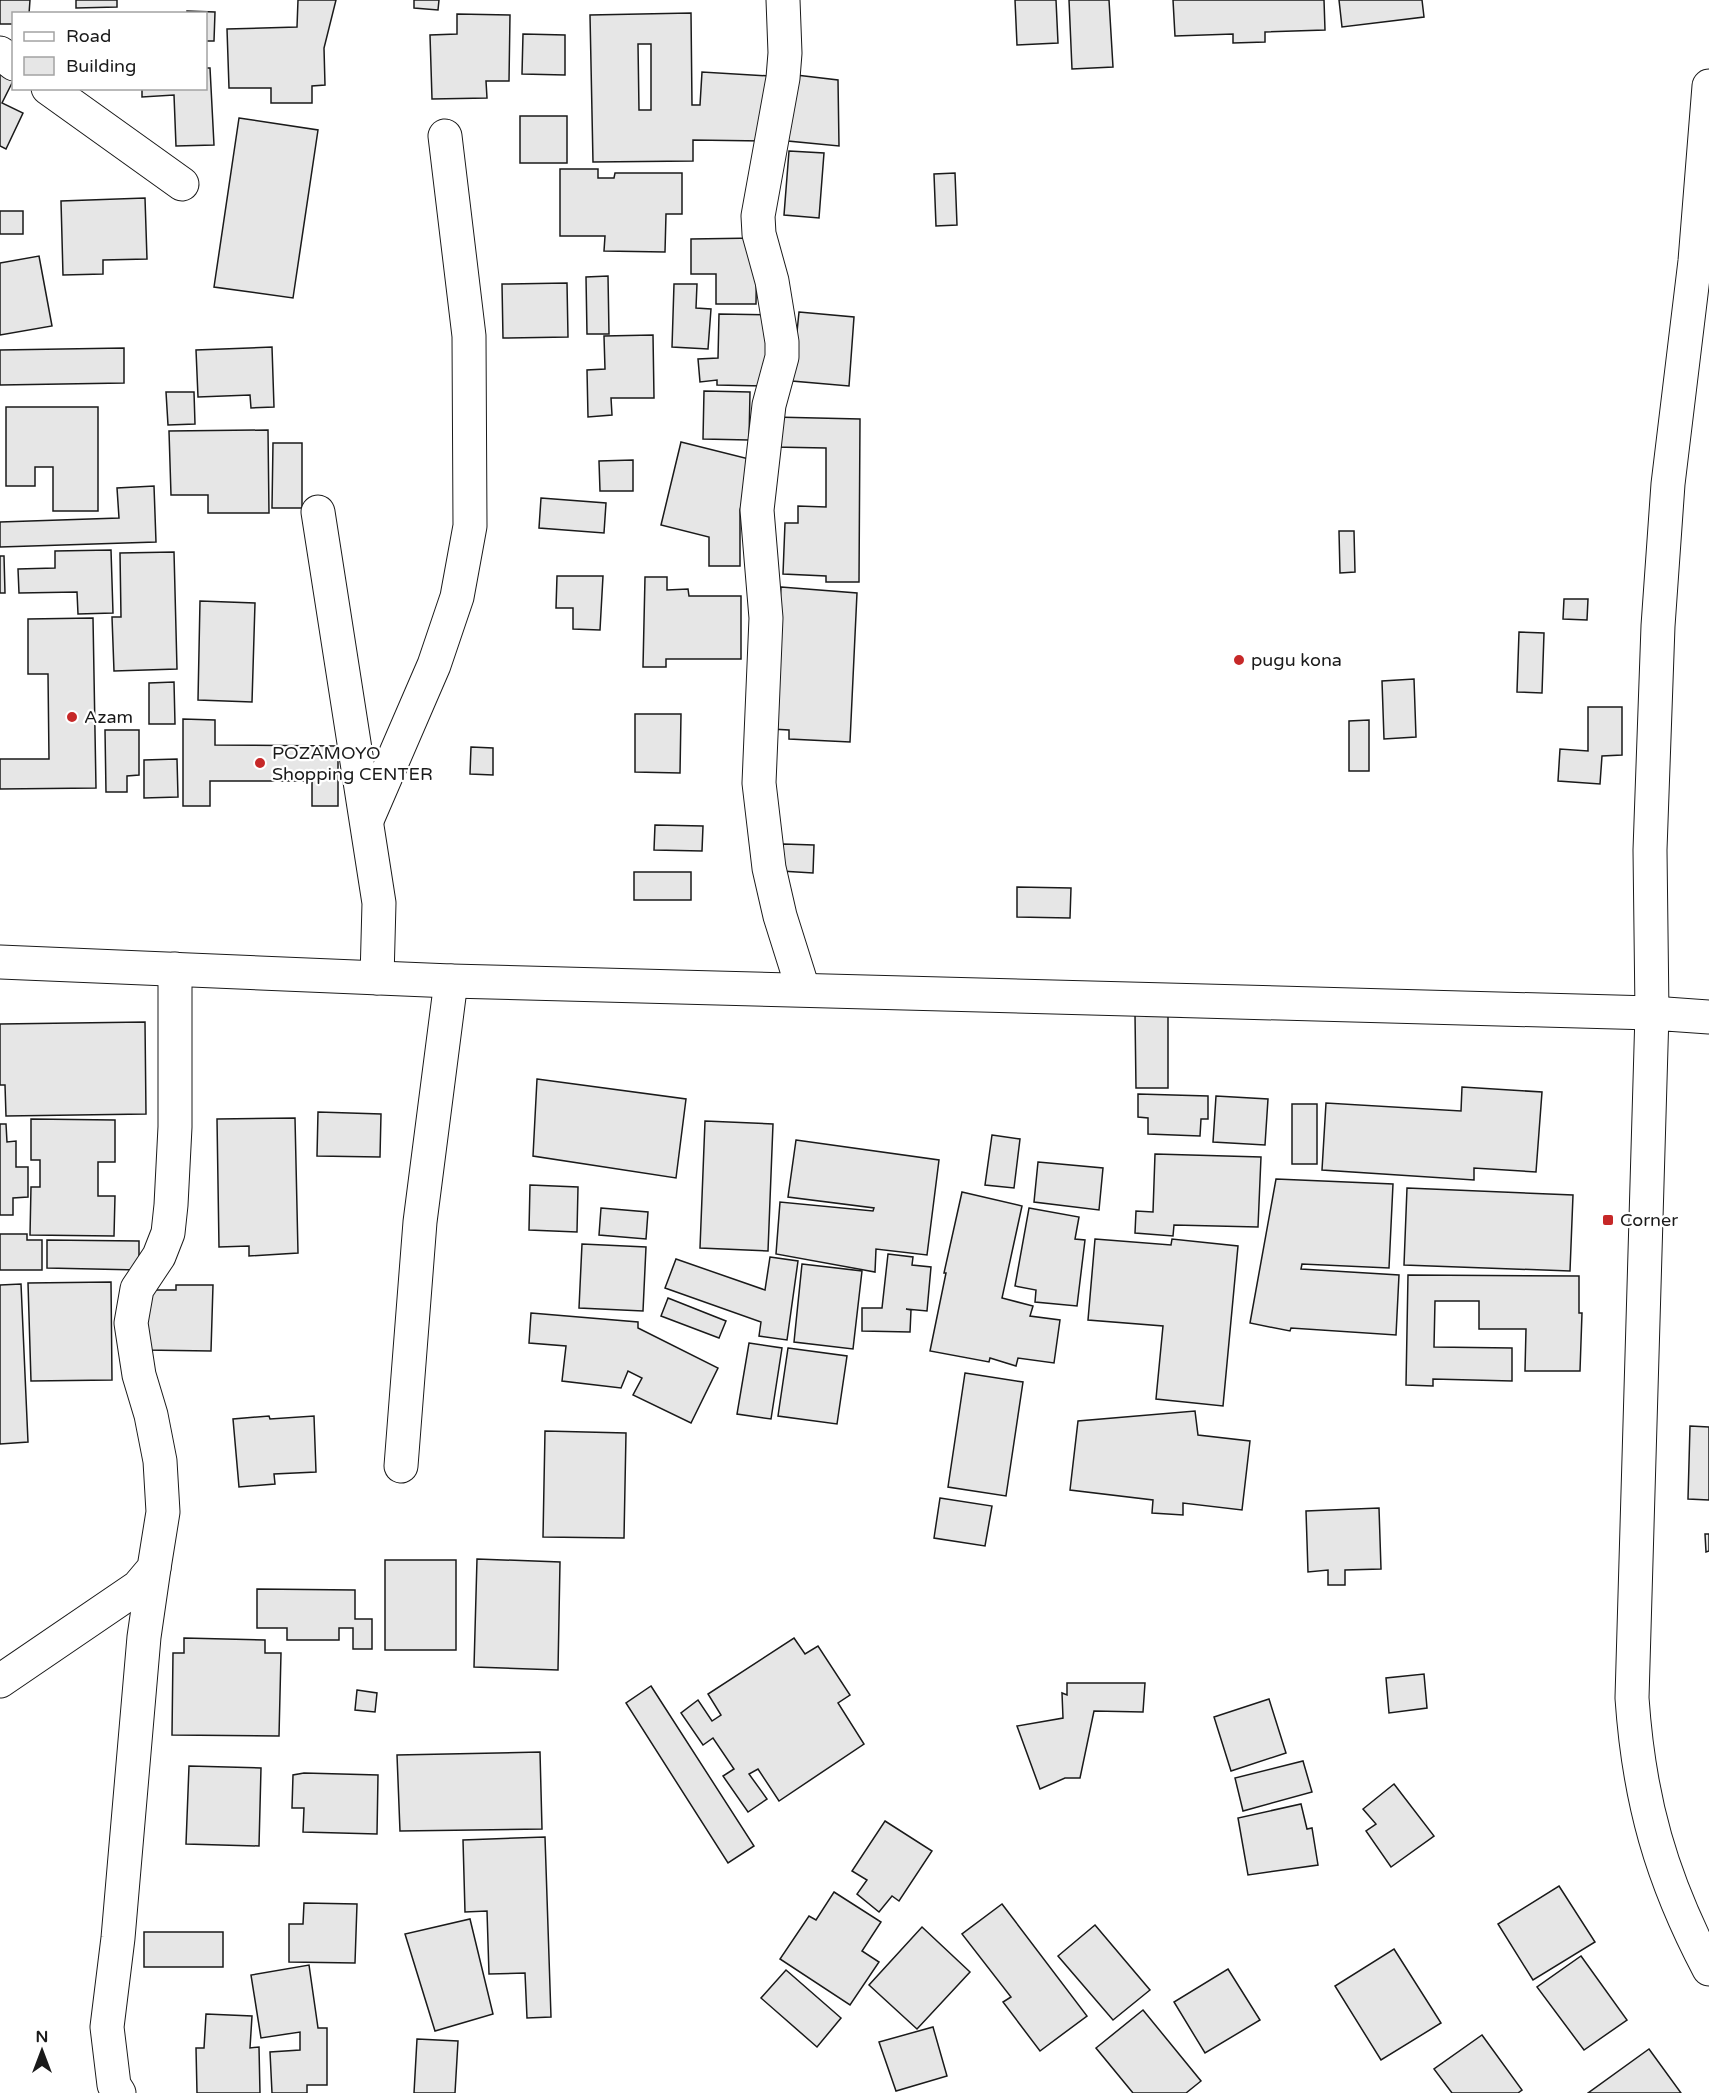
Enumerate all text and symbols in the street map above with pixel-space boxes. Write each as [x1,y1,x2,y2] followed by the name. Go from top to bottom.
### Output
[12,12,207,90] legend
[66,25,111,47] text: Road
[66,55,136,77] text: Building
[1251,649,1342,671] place label: pugu kona
[1232,653,1246,667] marker: pugu kona
[84,706,133,728] place label: Azam
[65,710,79,724] marker: Azam
[272,742,433,785] place label: POZAMOYO Shopping CENTER
[253,756,267,770] marker: POZAMOYO Shopping CENTER
[1620,1209,1678,1231] place label: Corner
[1601,1213,1615,1227] marker: Corner
[12,2021,72,2081] north arrow
[36,2027,48,2047] text: N

